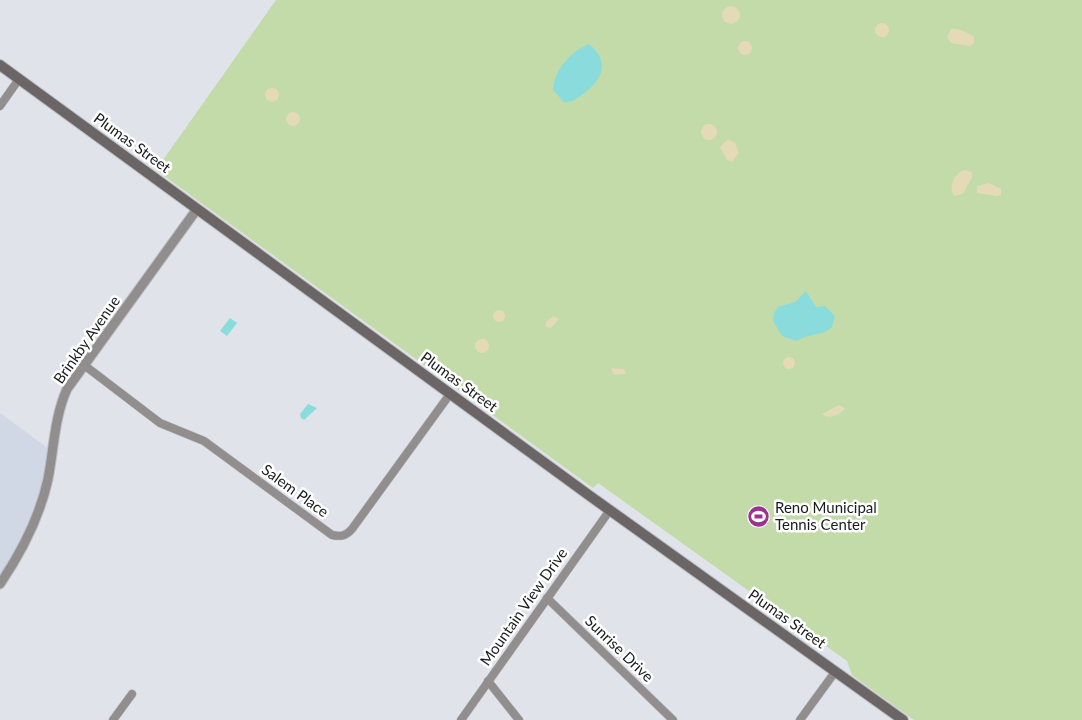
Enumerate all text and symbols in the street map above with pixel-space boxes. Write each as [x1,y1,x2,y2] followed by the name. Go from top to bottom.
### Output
[91,108,175,176] street label: Plumas Street
[49,292,123,387] street label: Brinkby Avenue
[418,347,502,415] street label: Plumas Street
[259,460,333,520] street label: Salem Place
[775,498,877,533] place label: Reno Municipal Tennis Center
[747,505,771,529] sports icon: Reno Municipal Tennis Center
[476,544,571,669] street label: Mountain View Drive
[745,585,830,652] street label: Plumas Street
[582,611,658,685] street label: Sunrise Drive

